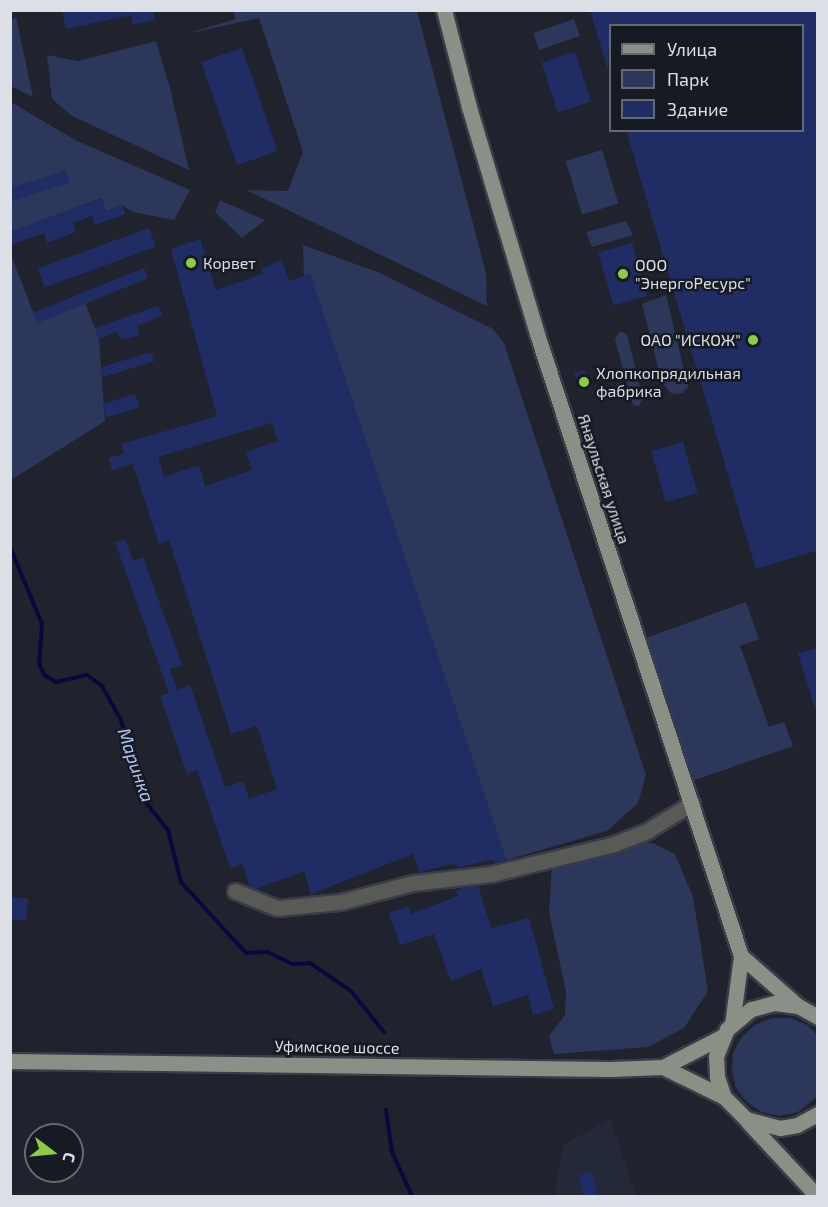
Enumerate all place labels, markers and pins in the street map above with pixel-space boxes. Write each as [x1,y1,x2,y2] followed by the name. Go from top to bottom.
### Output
[203,253,256,273] place label: Корвет
[635,255,751,293] place label: ООО "ЭнергоРесурс"
[184,256,198,270] marker: Корвет
[616,267,630,281] marker: ООО "ЭнергоРесурс"
[640,330,741,350] place label: ОАО "ИСКОЖ"
[746,333,760,347] marker: ОАО "ИСКОЖ"
[596,363,741,401] place label: Хлопкопрядильная фабрика
[577,375,591,389] marker: Хлопкопрядильная фабрика

